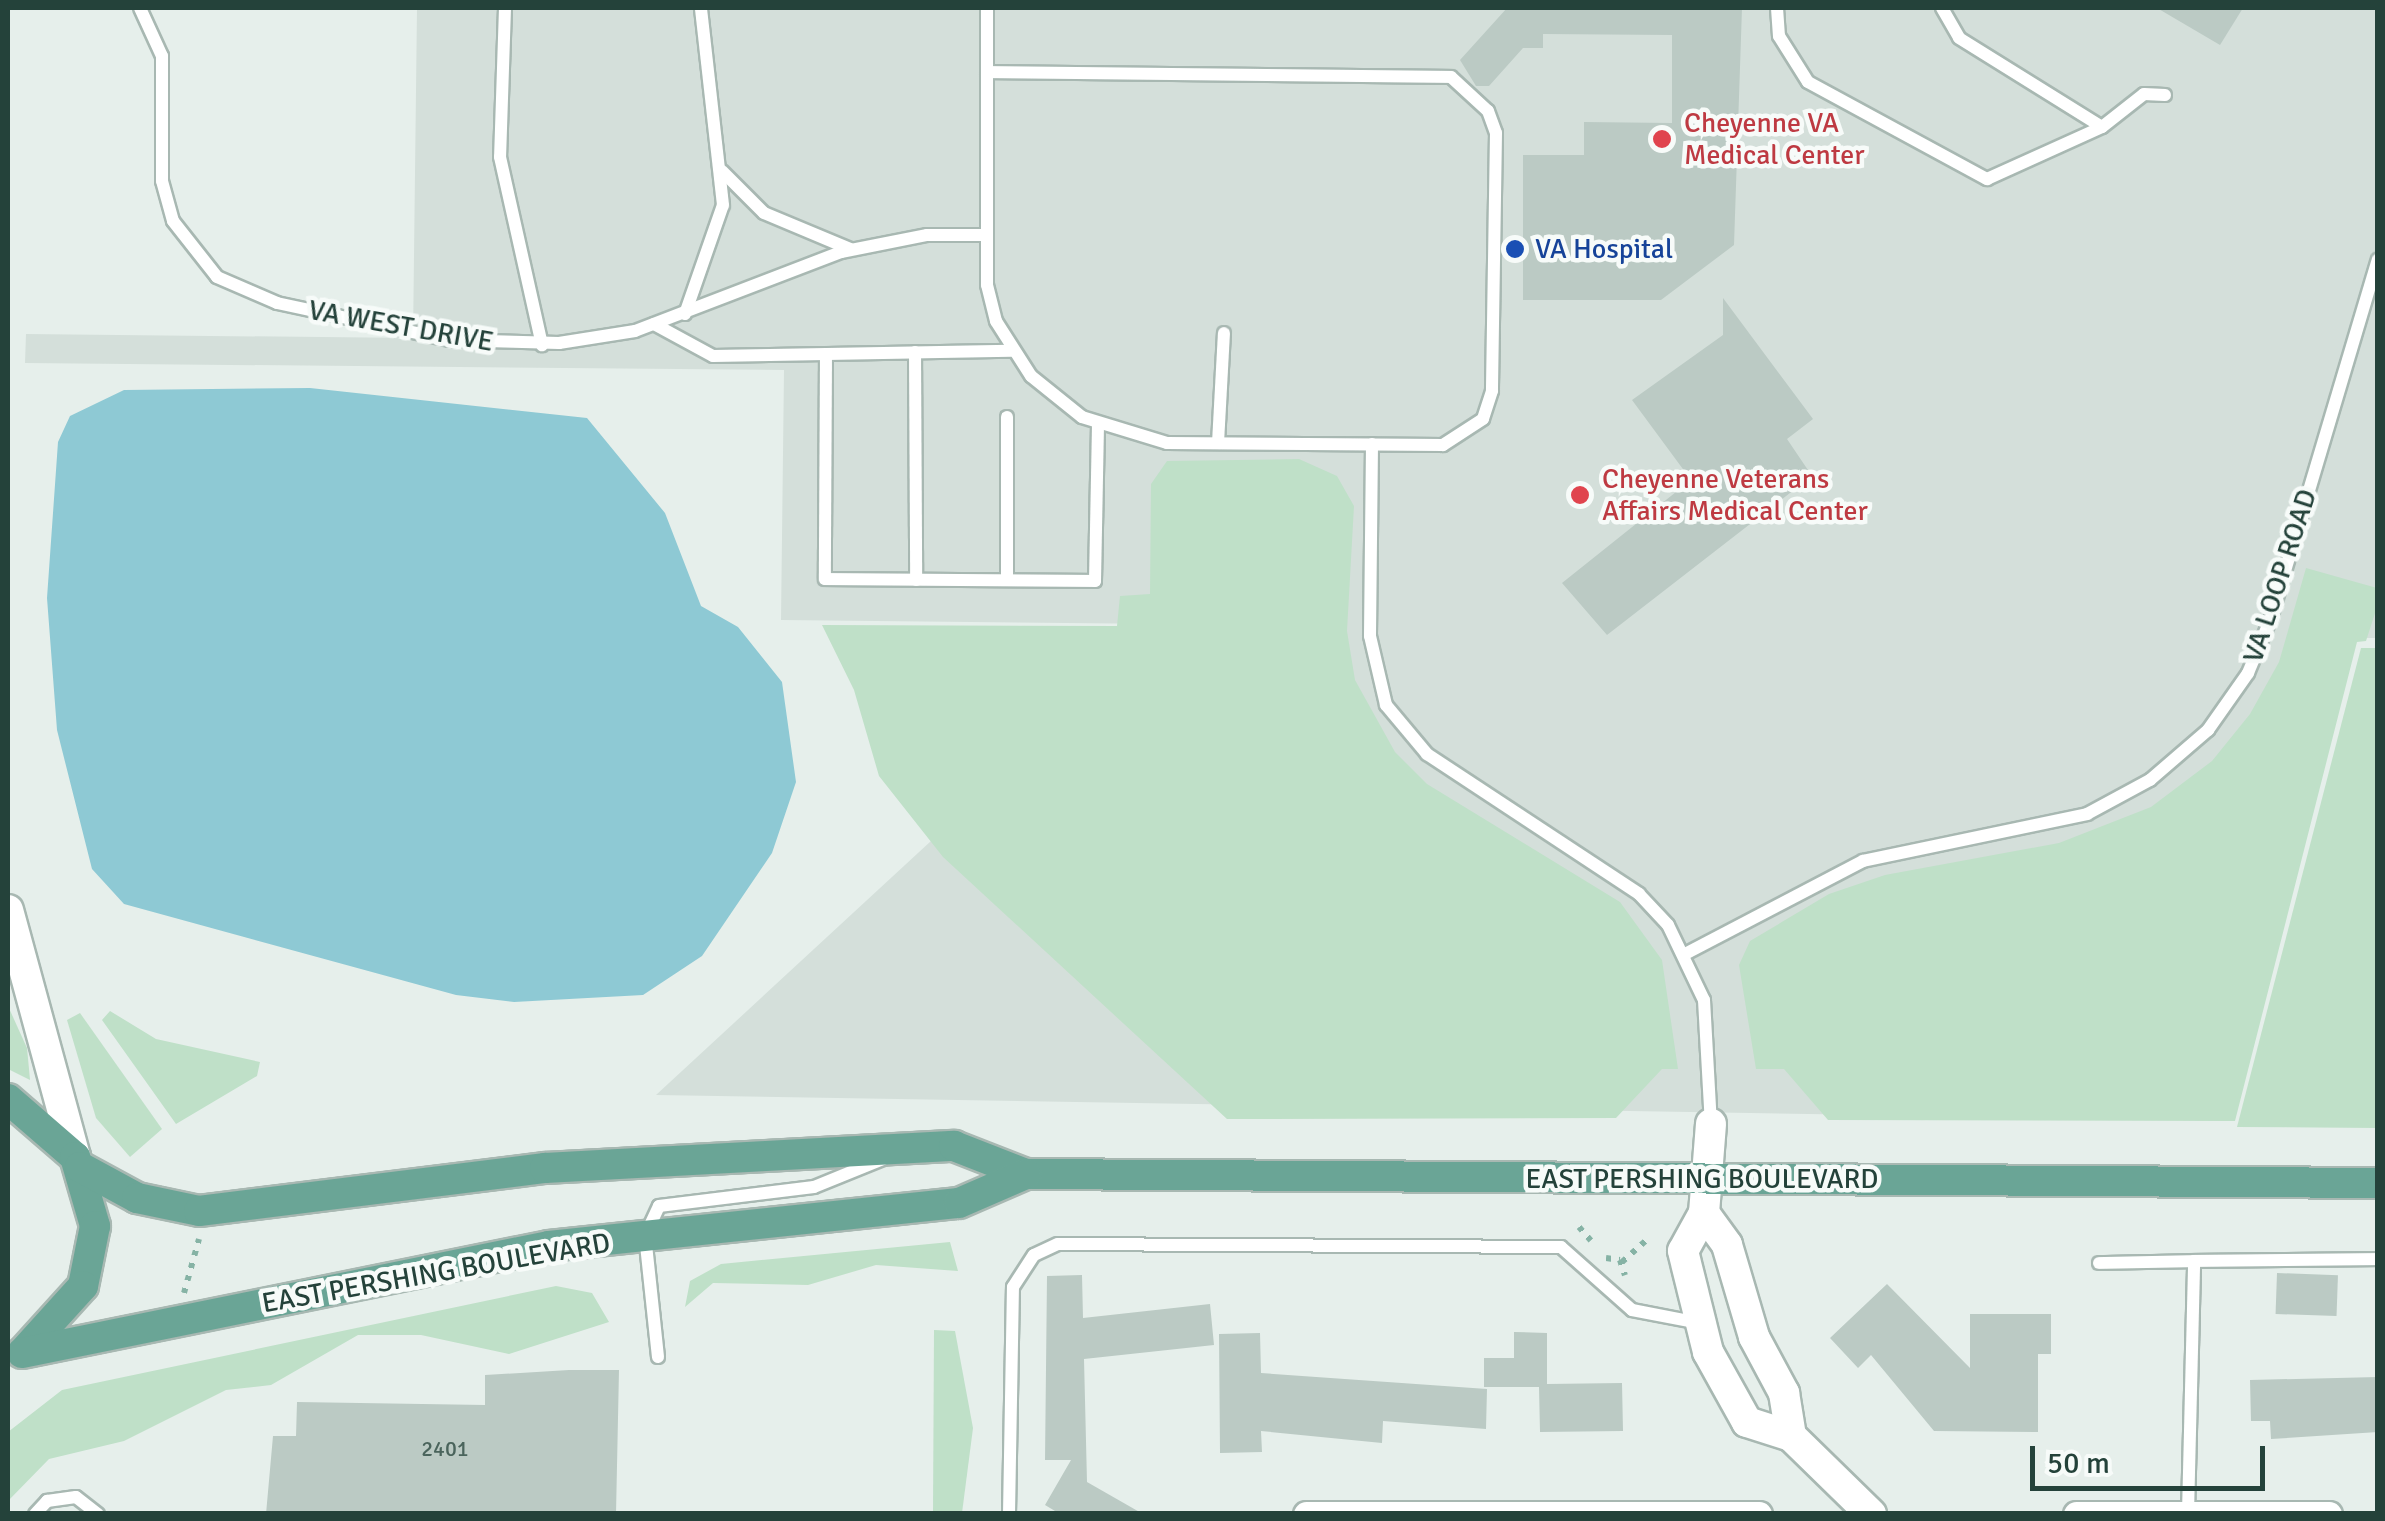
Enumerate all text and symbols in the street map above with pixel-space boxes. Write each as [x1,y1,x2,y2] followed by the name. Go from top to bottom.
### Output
[1684,106,1865,172] place label: Cheyenne VA Medical Center
[1649,126,1675,152] marker: Cheyenne VA Medical Center
[1535,232,1673,266] place label: VA Hospital
[1504,238,1526,260] marker: VA Hospital
[306,293,496,359] street label: VA WEST DRIVE
[1602,462,1868,528] place label: Cheyenne Veterans Affairs Medical Center
[1567,482,1593,508] marker: Cheyenne Veterans Affairs Medical Center
[2236,485,2324,667] street label: VA LOOP ROAD
[1526,1162,1878,1196] street label: EAST PERSHING BOULEVARD
[259,1226,613,1320] street label: EAST PERSHING BOULEVARD
[2035,1426,2270,1488] scale bar
[421,1436,469,1462] house number: 2401
[2047,1445,2110,1482] text: 50 m

